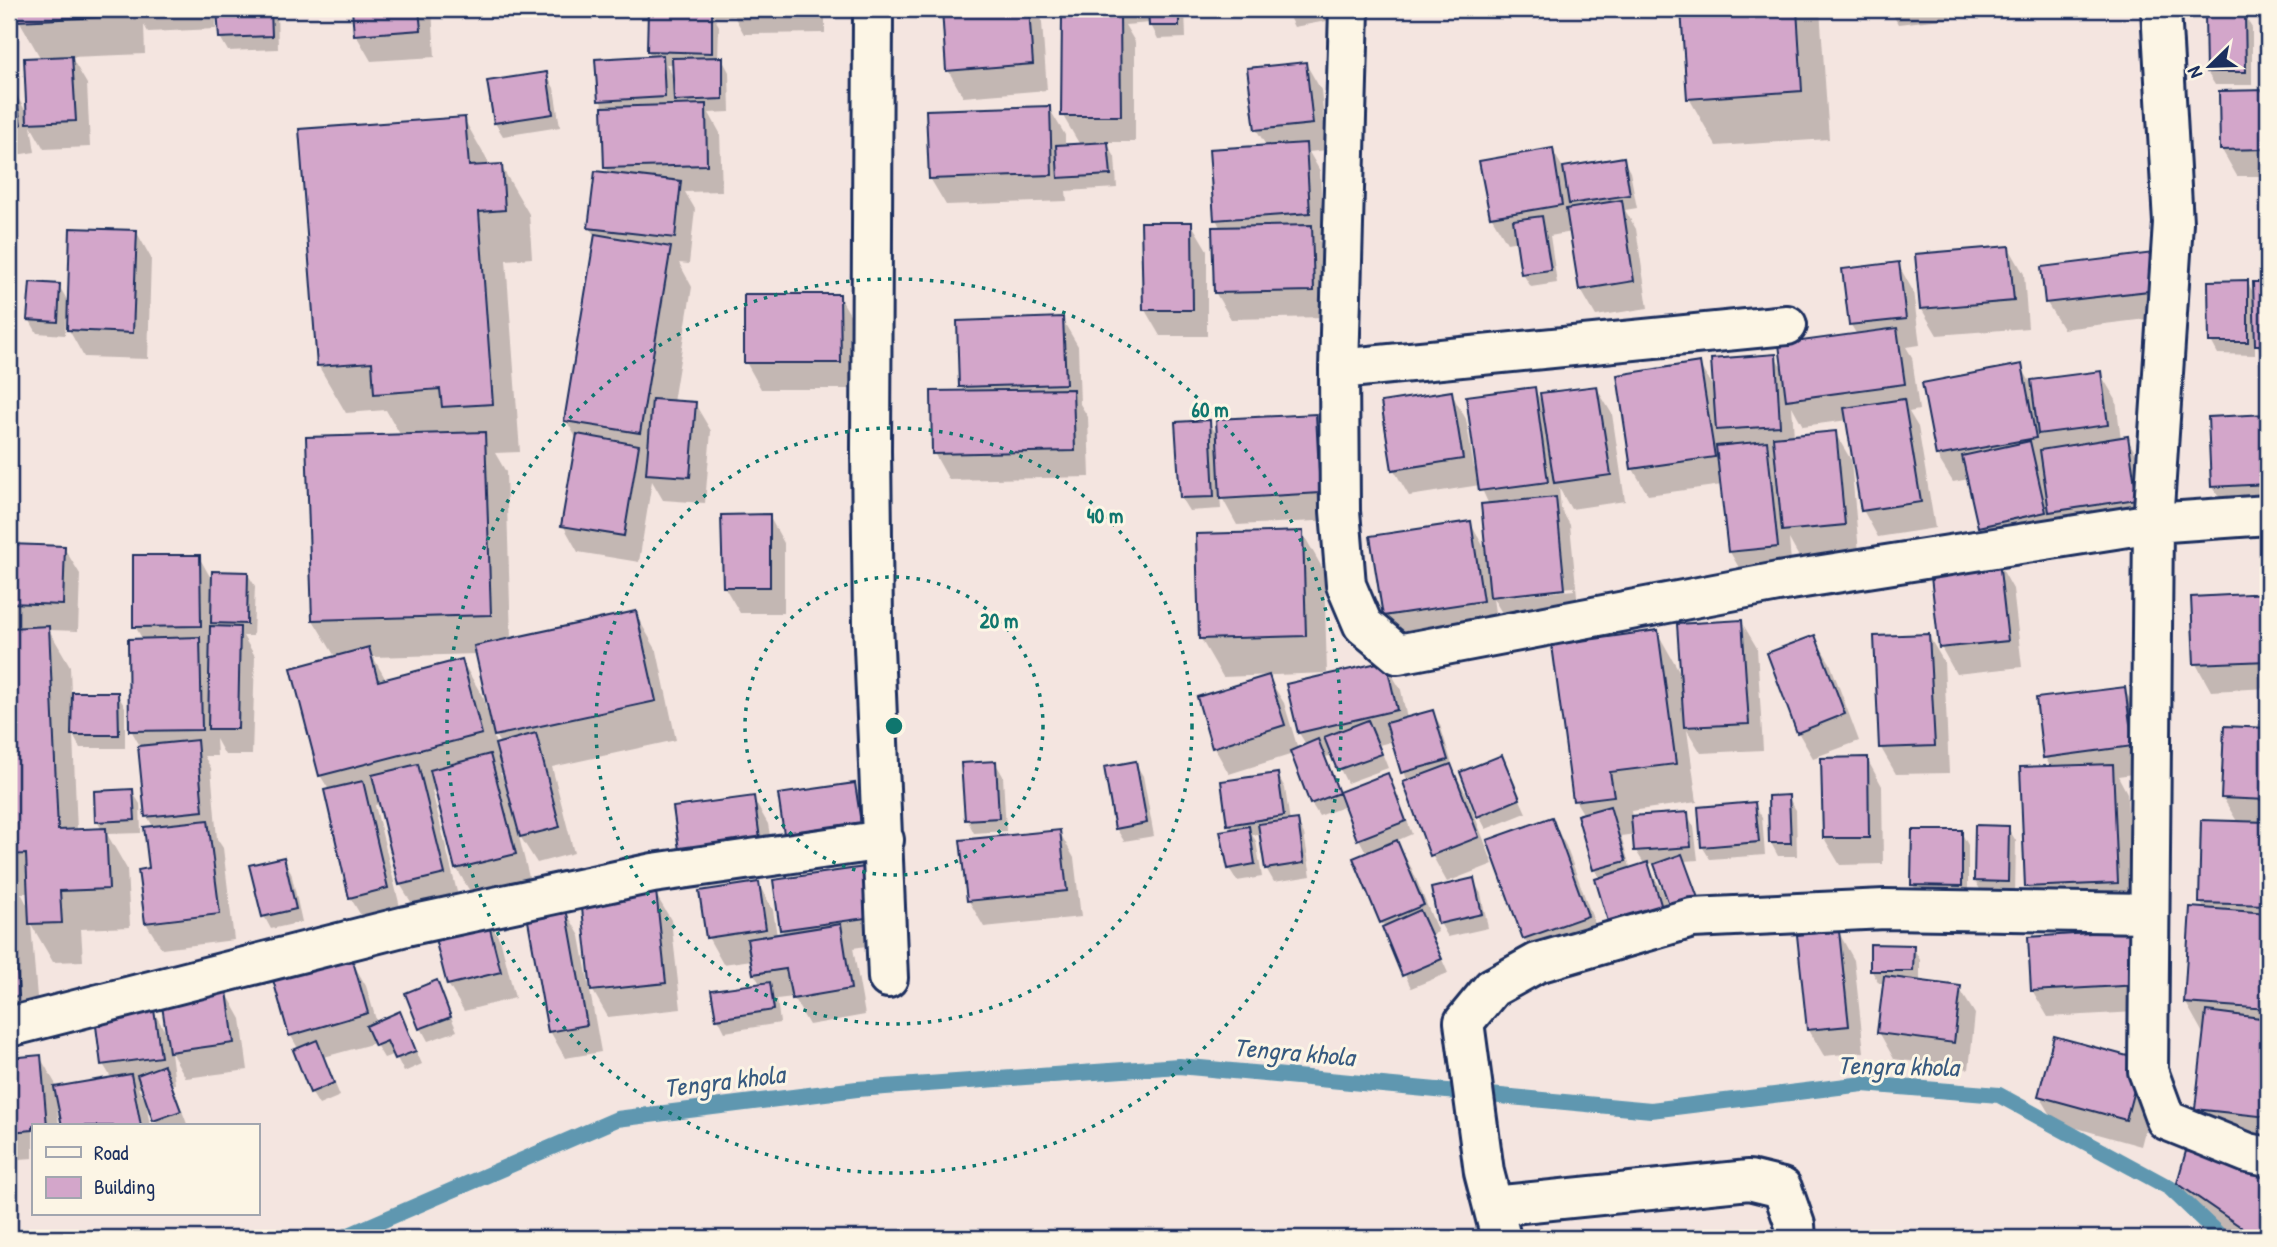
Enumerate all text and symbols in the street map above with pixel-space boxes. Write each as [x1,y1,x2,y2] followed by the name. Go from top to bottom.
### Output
[2176,32,2246,102] north arrow
[2180,63,2208,82] text: N
[1192,395,1228,424] text: 60 m
[1087,501,1123,530] text: 40 m
[980,606,1018,635] text: 20 m
[882,714,906,738] centre of rings
[1232,1029,1359,1075] water label: Tengra khola
[1837,1047,1962,1085] water label: Tengra khola
[662,1055,789,1106] water label: Tengra khola
[32,1124,259,1216] legend
[94,1138,128,1167] text: Road
[94,1172,155,1201] text: Building

